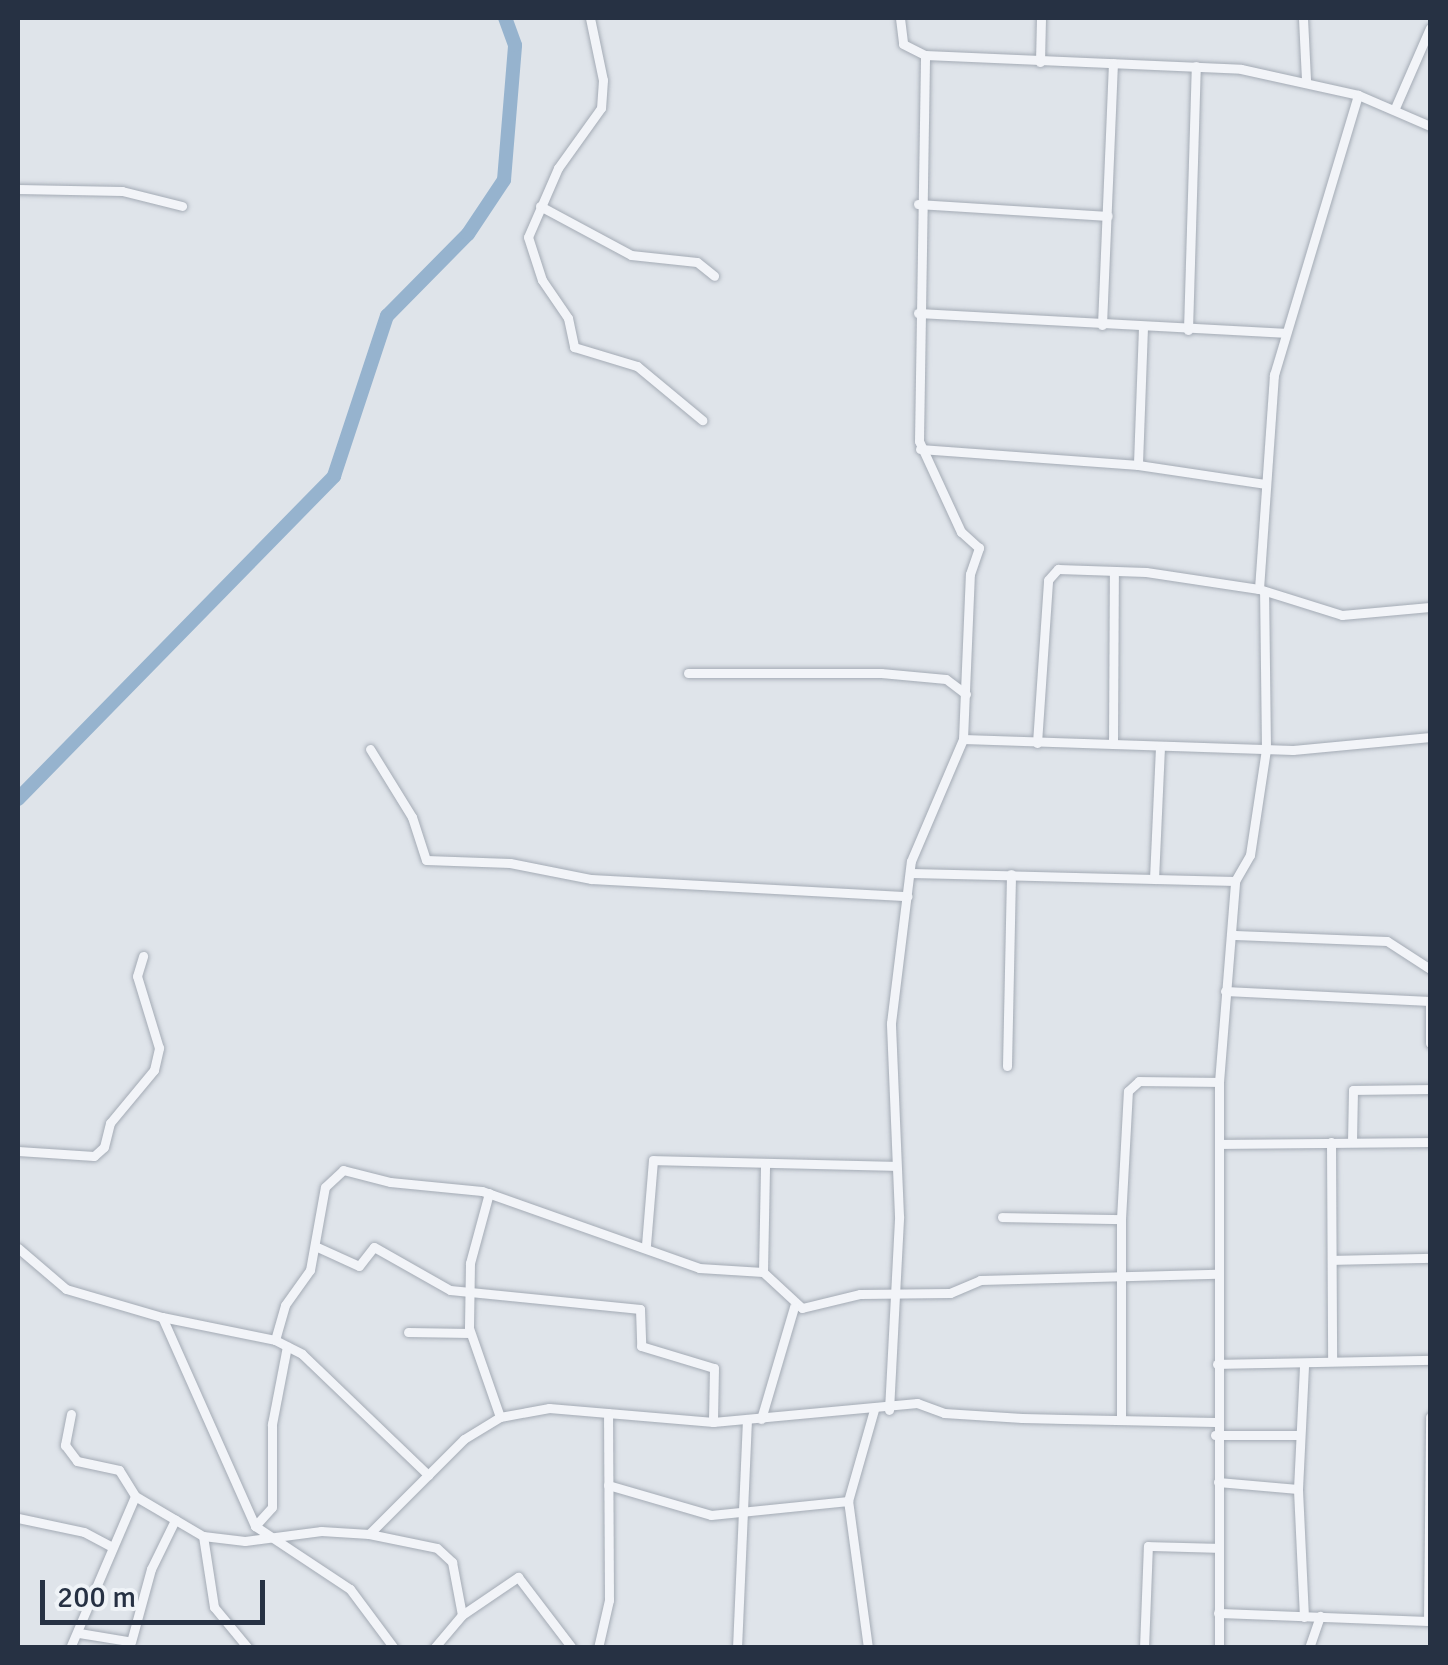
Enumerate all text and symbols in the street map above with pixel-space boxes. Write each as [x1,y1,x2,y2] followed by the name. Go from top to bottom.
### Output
[45,1560,270,1622] scale bar
[57,1579,136,1616] text: 200 m

